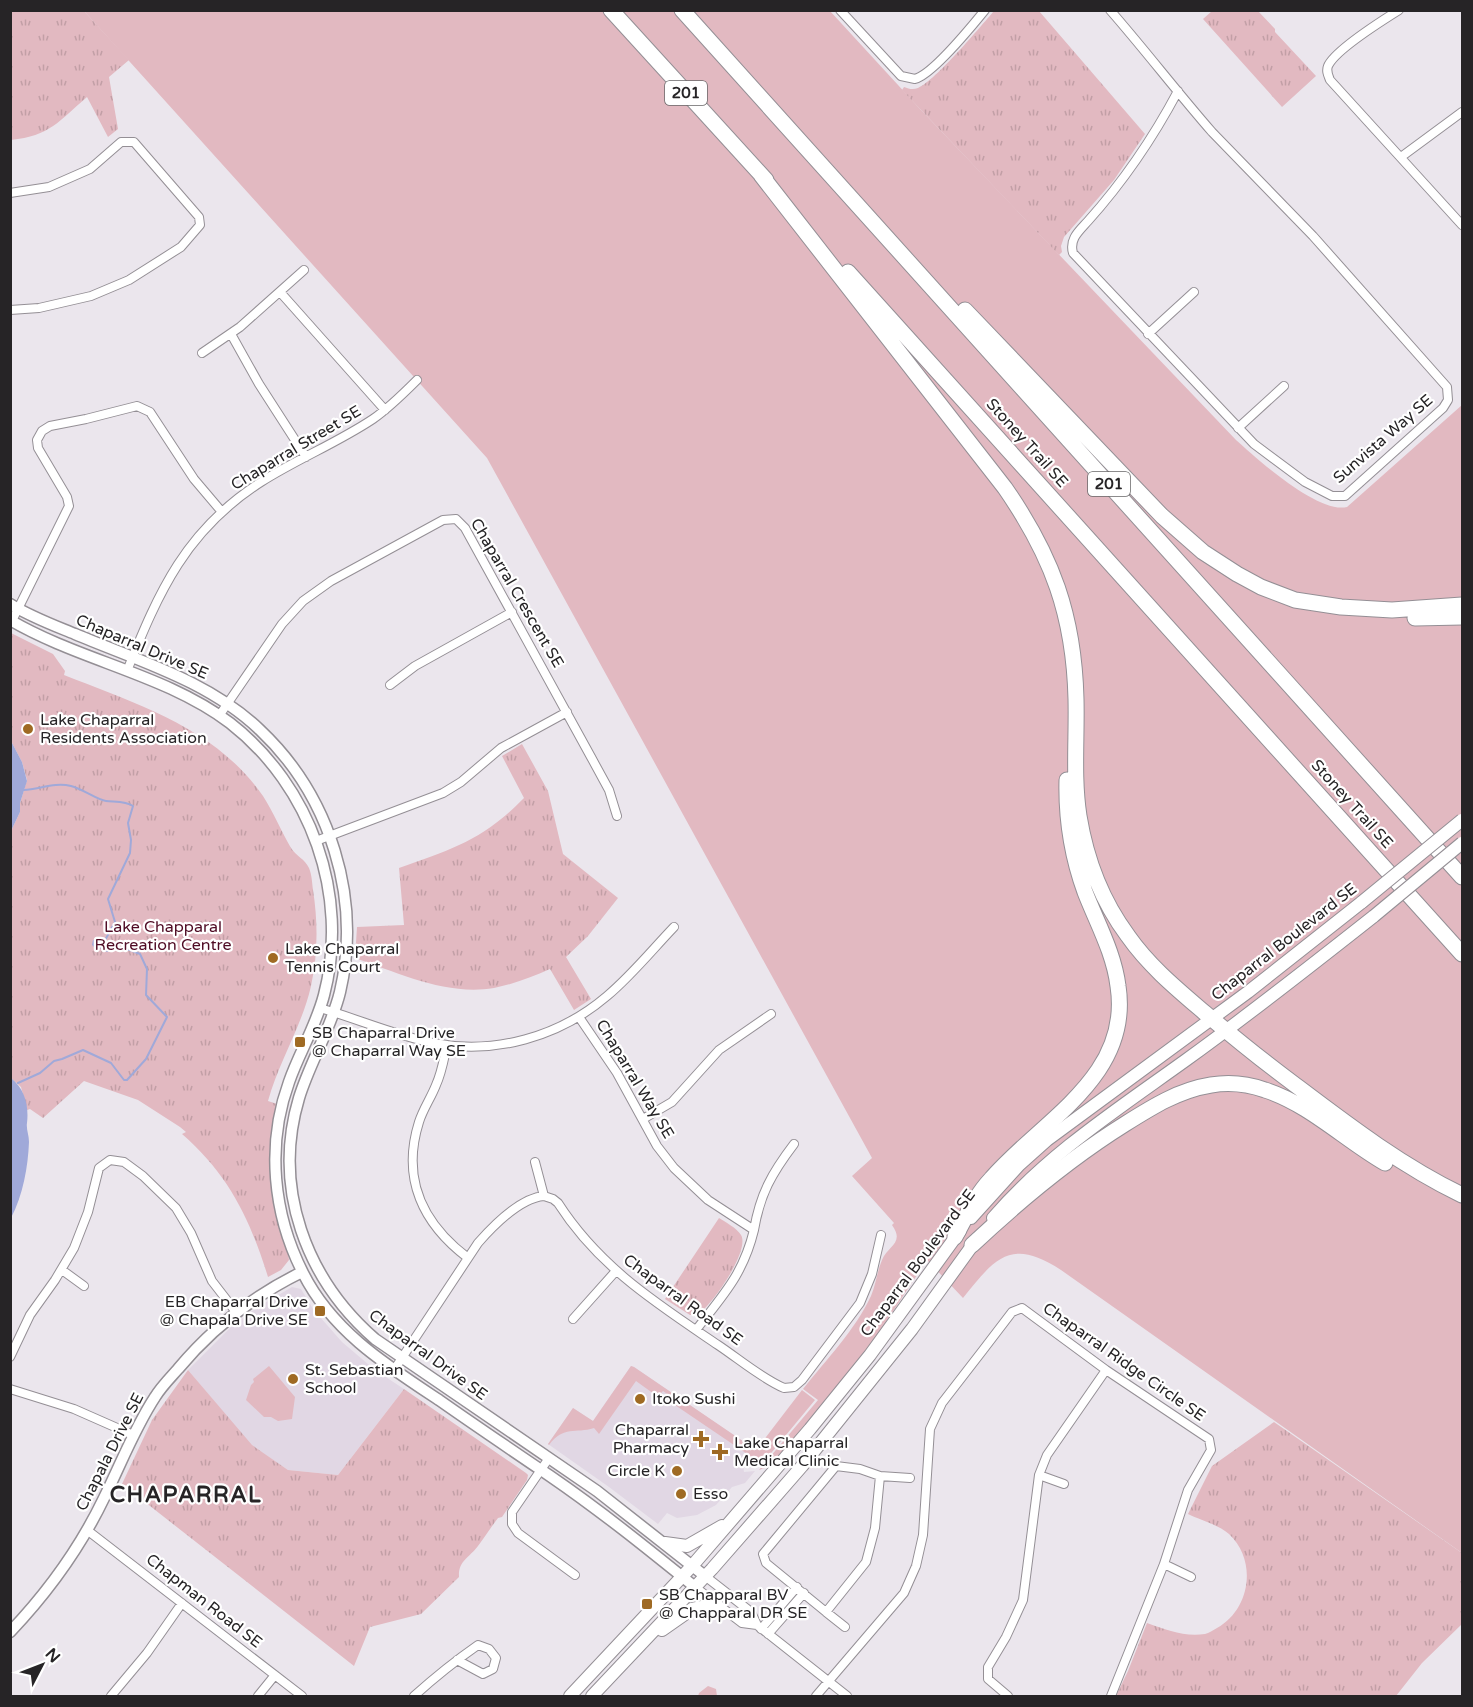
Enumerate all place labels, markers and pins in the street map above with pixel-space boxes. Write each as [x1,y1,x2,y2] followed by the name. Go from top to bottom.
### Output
[40,710,207,748] place label: Lake Chaparral Residents Association
[21,722,35,736] marker: Lake Chaparral Residents Association
[285,939,399,977] place label: Lake Chaparral Tennis Court
[266,951,280,965] marker: Lake Chaparral Tennis Court
[312,1023,466,1061] place label: SB Chaparral Drive @ Chaparral Way SE
[293,1035,307,1049] marker: SB Chaparral Drive @ Chaparral Way SE
[160,1292,308,1330] place label: EB Chaparral Drive @ Chapala Drive SE
[313,1304,327,1318] marker: EB Chaparral Drive @ Chapala Drive SE
[305,1360,403,1398] place label: St. Sebastian School
[286,1372,300,1386] marker: St. Sebastian School
[652,1389,735,1409] place label: Itoko Sushi
[633,1392,647,1406] marker: Itoko Sushi
[613,1420,689,1458] place label: Chaparral Pharmacy
[694,1432,708,1446] marker: Chaparral Pharmacy
[734,1433,848,1471] place label: Lake Chaparral Medical Clinic
[711,1443,729,1461] marker: Lake Chaparral Medical Clinic
[608,1461,665,1481] place label: Circle K
[670,1464,684,1478] marker: Circle K
[693,1484,728,1504] place label: Esso
[674,1487,688,1501] marker: Esso
[659,1585,807,1623] place label: SB Chapparal BV @ Chapparal DR SE
[640,1597,654,1611] marker: SB Chapparal BV @ Chapparal DR SE

